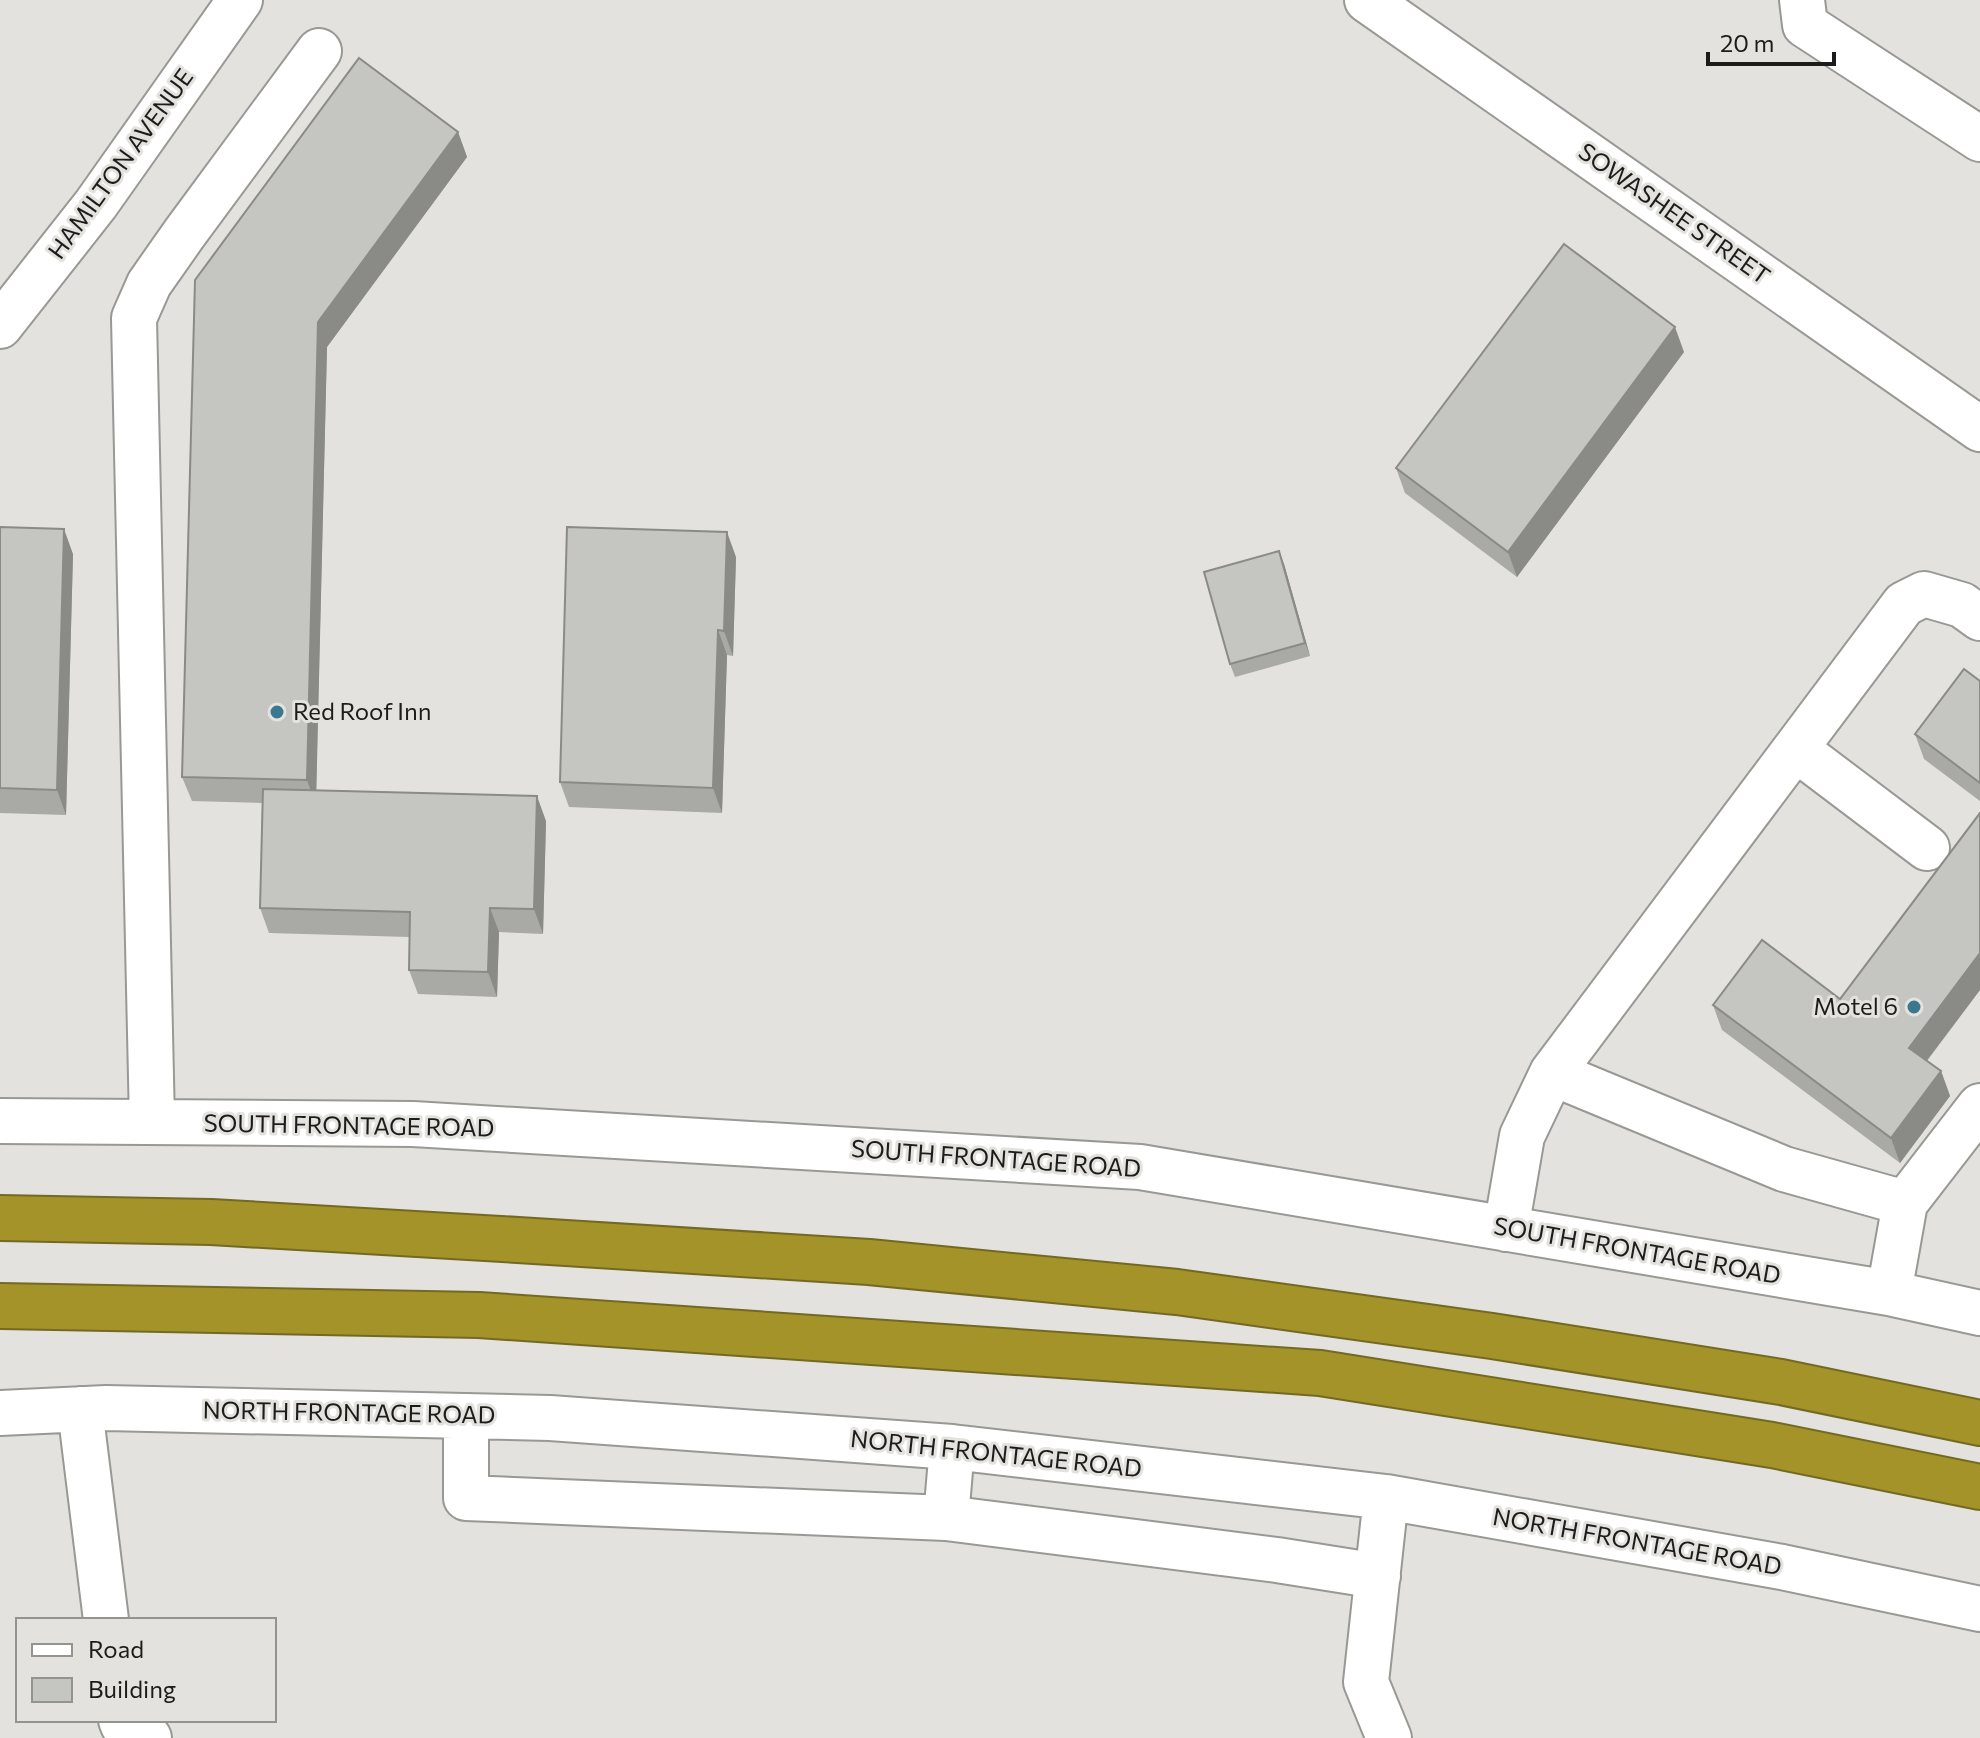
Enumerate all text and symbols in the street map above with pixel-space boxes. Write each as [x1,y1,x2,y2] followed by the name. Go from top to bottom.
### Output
[1708,16,1834,66] scale bar
[1720,28,1774,57] text: 20 m
[41,62,199,264] street label: HAMILTON AVENUE
[1574,136,1776,290] street label: SOWASHEE STREET
[293,696,432,725] place label: Red Roof Inn
[268,703,286,721] marker: Red Roof Inn
[1813,991,1898,1020] place label: Motel 6
[1905,998,1923,1016] marker: Motel 6
[203,1107,495,1142] street label: SOUTH FRONTAGE ROAD
[850,1133,1142,1182] street label: SOUTH FRONTAGE ROAD
[1492,1210,1783,1289] street label: SOUTH FRONTAGE ROAD
[202,1394,496,1429] street label: NORTH FRONTAGE ROAD
[849,1423,1143,1482] street label: NORTH FRONTAGE ROAD
[1491,1501,1784,1580] street label: NORTH FRONTAGE ROAD
[16,1618,276,1722] legend
[88,1634,144,1663] text: Road
[88,1674,176,1703] text: Building

